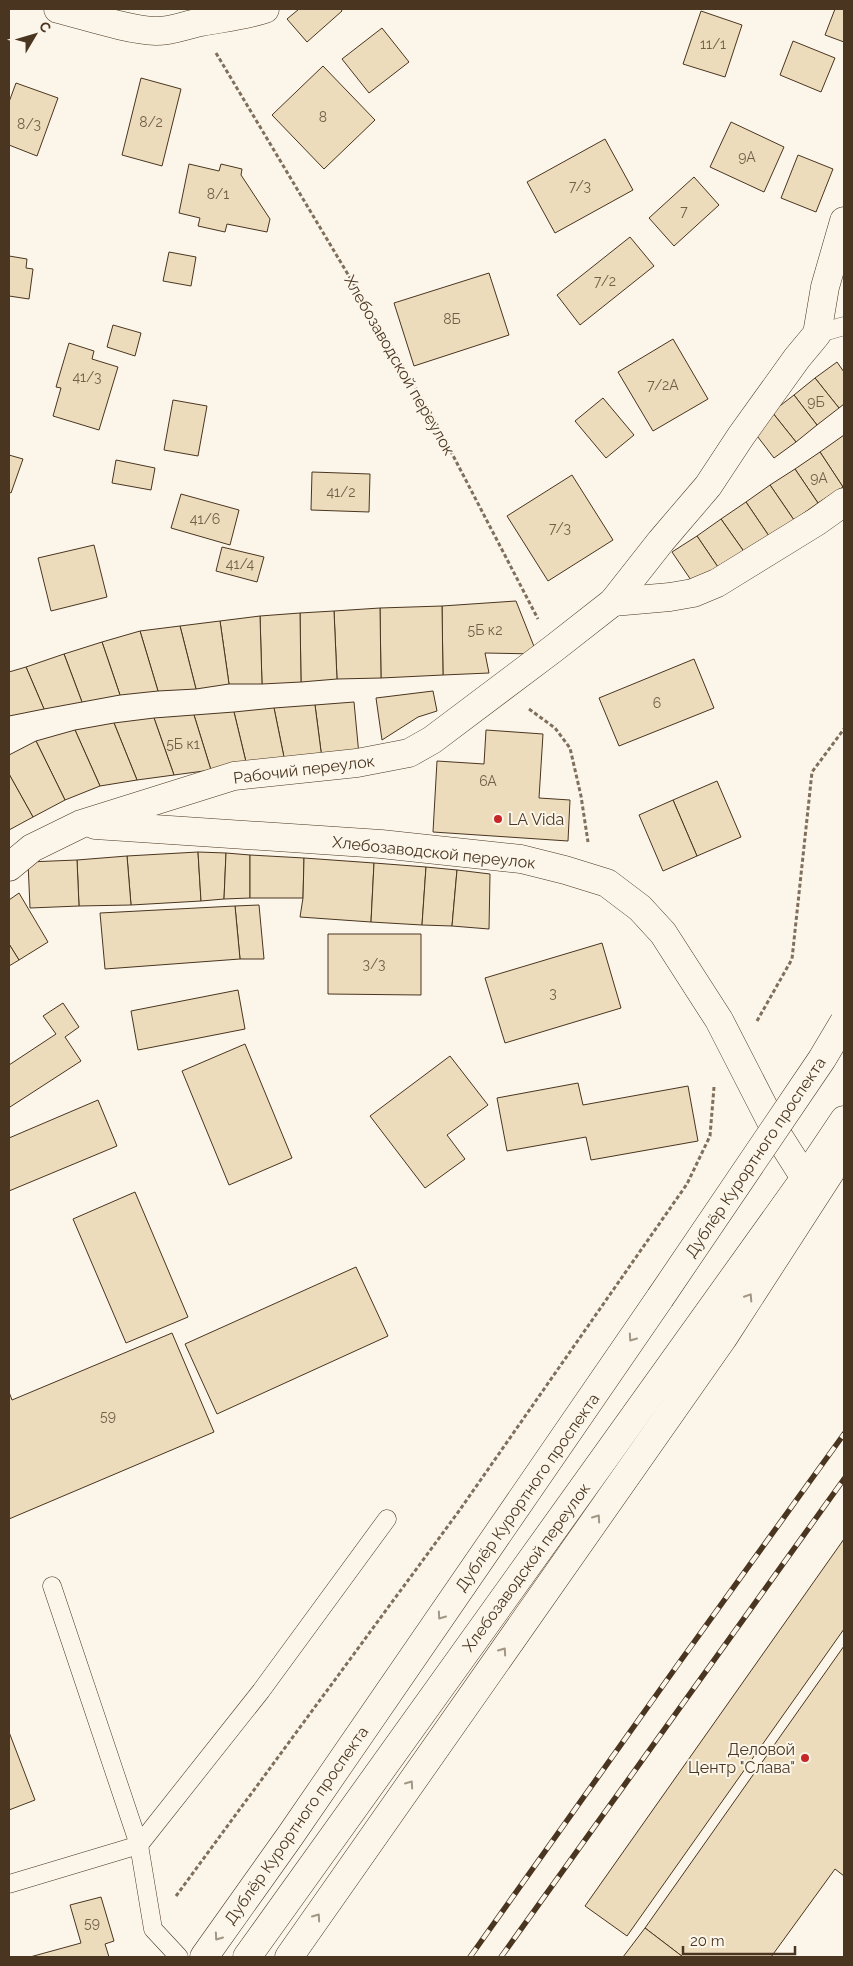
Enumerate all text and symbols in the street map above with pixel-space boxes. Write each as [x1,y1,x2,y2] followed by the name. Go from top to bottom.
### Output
[10,10,60,60] north arrow
[36,18,55,36] text: С
[700,36,726,52] house number: 11/1
[319,109,327,125] house number: 8
[139,114,163,130] house number: 8/2
[17,116,41,132] house number: 8/3
[738,149,756,165] house number: 9А
[569,178,591,194] house number: 7/3
[207,186,229,202] house number: 8/1
[680,203,688,219] house number: 7
[340,272,459,458] street label: Хлебозаводской переулок
[594,273,616,289] house number: 7/2
[443,311,461,327] house number: 8Б
[72,369,102,385] house number: 41/3
[647,377,679,393] house number: 7/2А
[807,394,825,410] house number: 9Б
[810,470,828,486] house number: 9А
[326,484,356,500] house number: 41/2
[190,511,220,527] house number: 41/6
[549,520,571,536] house number: 7/3
[226,556,255,572] house number: 41/4
[468,622,502,638] house number: 5Б к2
[653,695,661,711] house number: 6
[166,736,200,752] house number: 5Б к1
[232,751,376,788] street label: Рабочий переулок
[479,773,497,789] house number: 6А
[508,810,564,829] place label: LA Vida
[492,813,504,825] marker: LA Vida
[331,832,536,873] street label: Хлебозаводской переулок
[362,956,386,972] house number: 3/3
[549,985,557,1001] house number: 3
[681,1054,830,1261] street label: Дублёр Курортного проспекта
[743,1294,753,1303] one-way arrow
[629,1333,638,1342] one-way arrow
[452,1390,603,1595] street label: Дублёр Курортного проспекта
[100,1408,116,1424] house number: 59
[459,1479,594,1655] street label: Хлебозаводской переулок
[591,1514,600,1524] one-way arrow
[438,1611,447,1620] one-way arrow
[497,1647,506,1657] one-way arrow
[221,1723,372,1928] street label: Дублёр Курортного проспекта
[688,1740,795,1777] place label: Деловой Центр "Слава"
[799,1752,811,1764] marker: Деловой Центр "Слава"
[404,1780,413,1790] one-way arrow
[311,1913,320,1923] one-way arrow
[84,1915,100,1931] house number: 59
[683,1924,796,1956] scale bar
[215,1931,224,1941] one-way arrow
[690,1932,725,1950] text: 20 m

